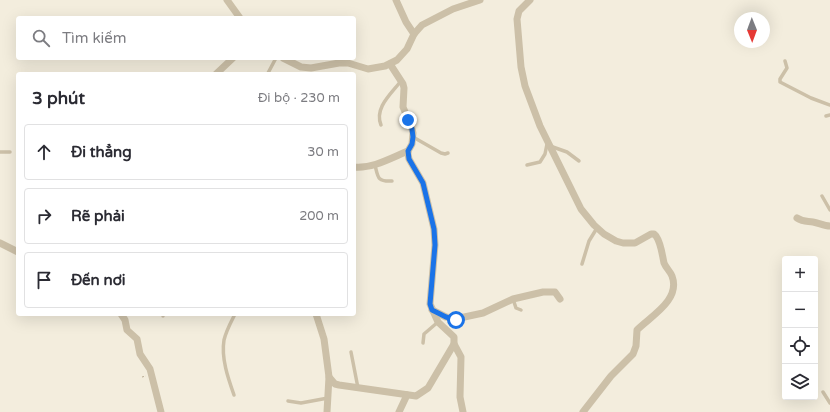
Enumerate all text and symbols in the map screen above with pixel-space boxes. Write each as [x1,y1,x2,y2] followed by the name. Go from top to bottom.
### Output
[734,12,770,48] north arrow
[16,16,356,60] search box
[30,27,52,49] icon: search
[62,29,127,47] text: Tìm kiếm
[32,88,85,109] text: 3 phút
[258,90,340,106] text: Đi bộ · 230 m
[399,111,417,129] route end
[33,141,55,163] icon: ahead
[71,143,132,161] text: Đi thẳng
[307,144,339,160] text: 30 m
[33,205,55,227] icon: right
[71,207,125,225] text: Rẽ phải
[299,208,339,224] text: 200 m
[782,256,818,400] map controls
[782,256,818,292] button: +
[33,269,55,291] icon: arrive
[71,271,126,289] text: Đến nơi
[782,292,818,328] button: −
[447,311,465,329] route start
[782,328,818,364] button: locate
[782,364,818,400] button: layers

